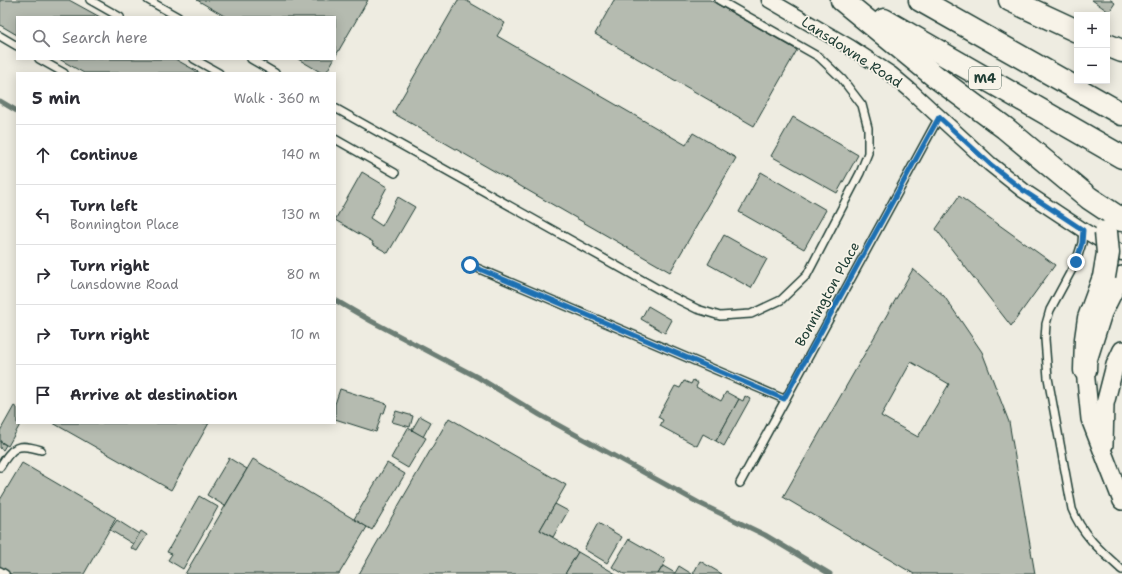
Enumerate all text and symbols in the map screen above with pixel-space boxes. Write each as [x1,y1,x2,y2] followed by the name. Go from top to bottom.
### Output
[1074,12,1110,84] map controls
[1074,12,1110,48] button: +
[798,13,906,91] street label: Lansdowne Road
[16,16,336,60] search box
[30,27,52,49] icon: search
[62,28,148,48] text: Search here
[1074,48,1110,84] button: −
[969,67,1001,89] road number: M4
[32,87,80,109] text: 5 min
[234,90,320,107] text: Walk · 360 m
[32,144,54,166] icon: ahead
[70,145,138,165] text: Continue
[281,146,320,163] text: 140 m
[70,196,138,216] text: Turn left
[32,204,54,226] icon: left
[282,206,320,223] text: 130 m
[70,216,179,233] text: Bonnington Place
[791,238,863,350] street label: Bonnington Place
[1067,253,1085,271] route end
[70,256,150,276] text: Turn right
[461,256,479,274] route start
[32,264,54,286] icon: right
[286,266,320,283] text: 80 m
[70,276,179,293] text: Lansdowne Road
[32,324,54,346] icon: right
[70,325,150,345] text: Turn right
[290,326,320,343] text: 10 m
[32,384,54,406] icon: arrive
[70,385,238,405] text: Arrive at destination

